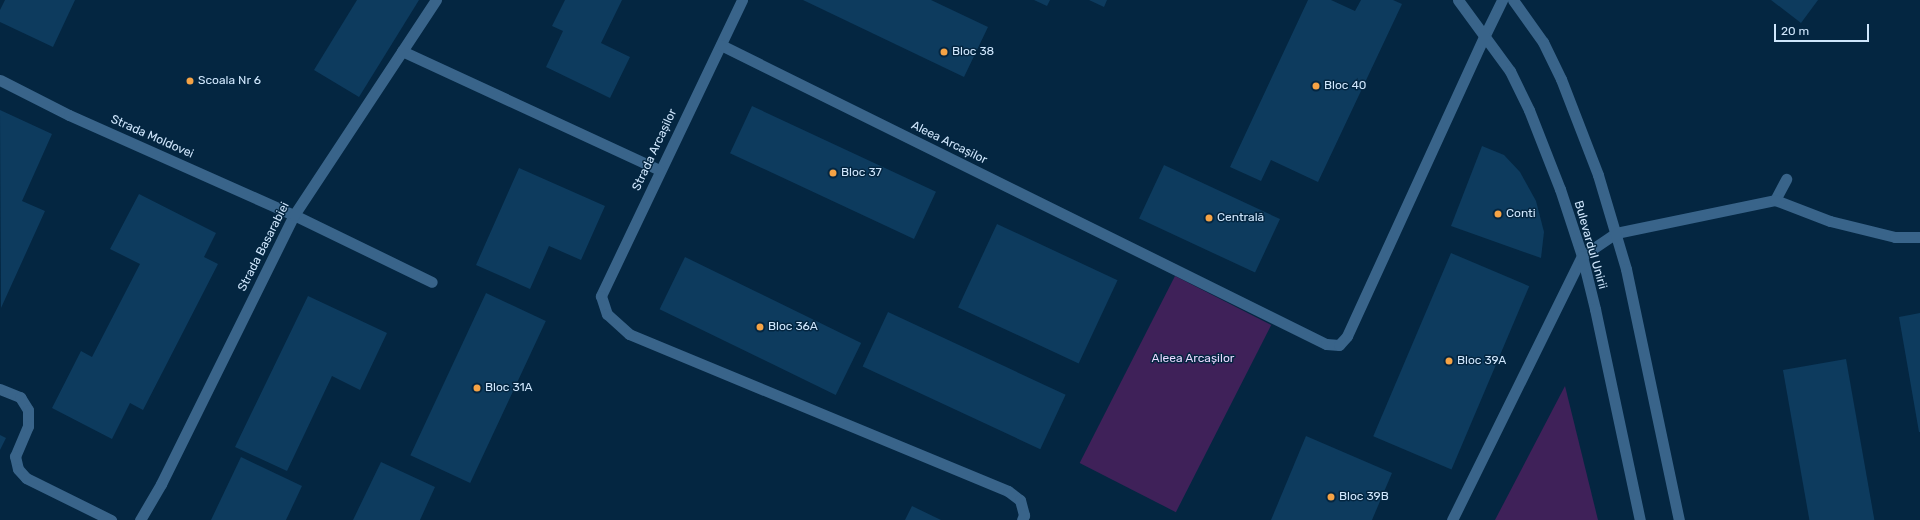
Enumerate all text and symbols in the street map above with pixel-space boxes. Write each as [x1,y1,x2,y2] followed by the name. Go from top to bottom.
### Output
[1776,16,1871,42] scale bar
[1781,24,1809,38] text: 20 m
[952,45,994,59] place label: Bloc 38
[939,47,949,57] marker: Bloc 38
[198,74,261,88] place label: Scoala Nr 6
[185,76,195,86] marker: Scoala Nr 6
[1324,79,1366,93] place label: Bloc 40
[1311,81,1321,91] marker: Bloc 40
[630,107,680,193] street label: Strada Arcașilor
[108,112,196,162] street label: Strada Moldovei
[909,118,989,168] street label: Aleea Arcașilor
[841,166,882,180] place label: Bloc 37
[828,168,838,178] marker: Bloc 37
[1570,199,1610,291] street label: Bulevardul Unirii
[235,200,293,294] street label: Strada Basarabiei
[1506,207,1536,221] place label: Conti
[1493,209,1503,219] marker: Conti
[1217,211,1264,225] place label: Centrală
[1204,213,1214,223] marker: Centrală
[768,320,818,334] place label: Bloc 36A
[755,322,765,332] marker: Bloc 36A
[1151,352,1235,366] park label: Aleea Arcașilor
[1457,354,1506,368] place label: Bloc 39A
[1444,356,1454,366] marker: Bloc 39A
[485,381,533,395] place label: Bloc 31A
[472,383,482,393] marker: Bloc 31A
[1339,490,1389,504] place label: Bloc 39B
[1326,492,1336,502] marker: Bloc 39B

